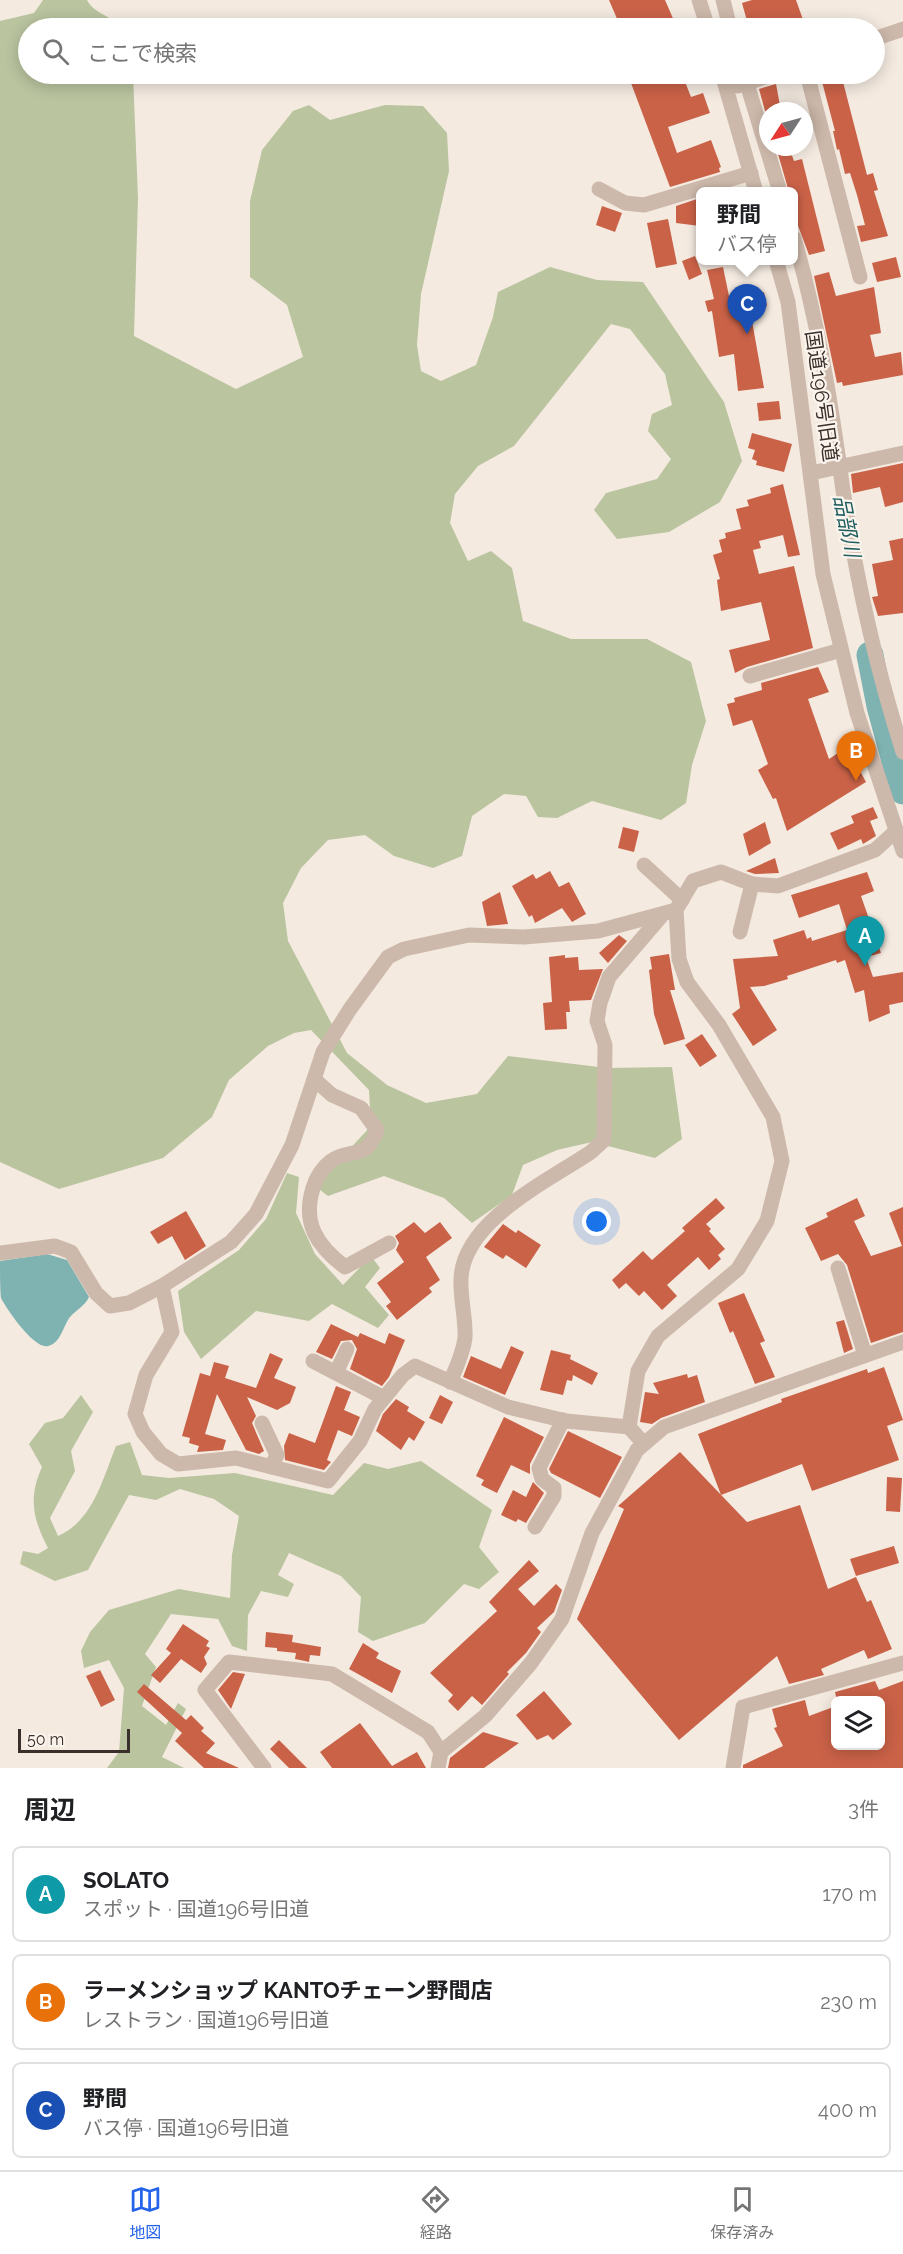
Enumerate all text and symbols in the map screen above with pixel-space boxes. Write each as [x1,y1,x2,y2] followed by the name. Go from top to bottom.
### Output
[18,18,885,84] search box
[39,35,72,68] icon: search
[87,40,197,66] text: ここで検索
[759,102,813,156] north arrow
[696,187,798,265] popup
[717,201,761,227] text: 野間
[717,232,777,256] text: バス停
[728,284,766,334] pin: C
[801,329,843,463] street label: 国道196号旧道
[829,493,866,561] water label: 品部川
[836,732,876,781] pin: B
[846,916,884,966] pin: A
[582,1207,611,1236] your location
[831,1696,885,1750] map controls
[831,1696,885,1750] button: layers
[18,1726,130,1754] scale bar
[27,1730,64,1749] text: 50 m
[24,1795,76,1825] text: 周辺
[848,1797,879,1821] text: 3件
[83,1867,169,1893] text: SOLATO
[39,1882,52,1906] text: A
[822,1882,877,1906] text: 170 m
[83,1897,309,1921] text: スポット · 国道196号旧道
[83,1977,492,2003] text: ラーメンショップ KANTOチェーン野間店
[39,1990,52,2014] text: B
[820,1990,877,2014] text: 230 m
[83,2008,329,2032] text: レストラン · 国道196号旧道
[83,2085,127,2111] text: 野間
[39,2098,52,2122] text: C
[818,2098,877,2122] text: 400 m
[83,2116,289,2140] text: バス停 · 国道196号旧道
[129,2183,162,2243] tab: 地図
[419,2183,452,2243] tab: 経路
[710,2183,774,2243] tab: 保存済み

